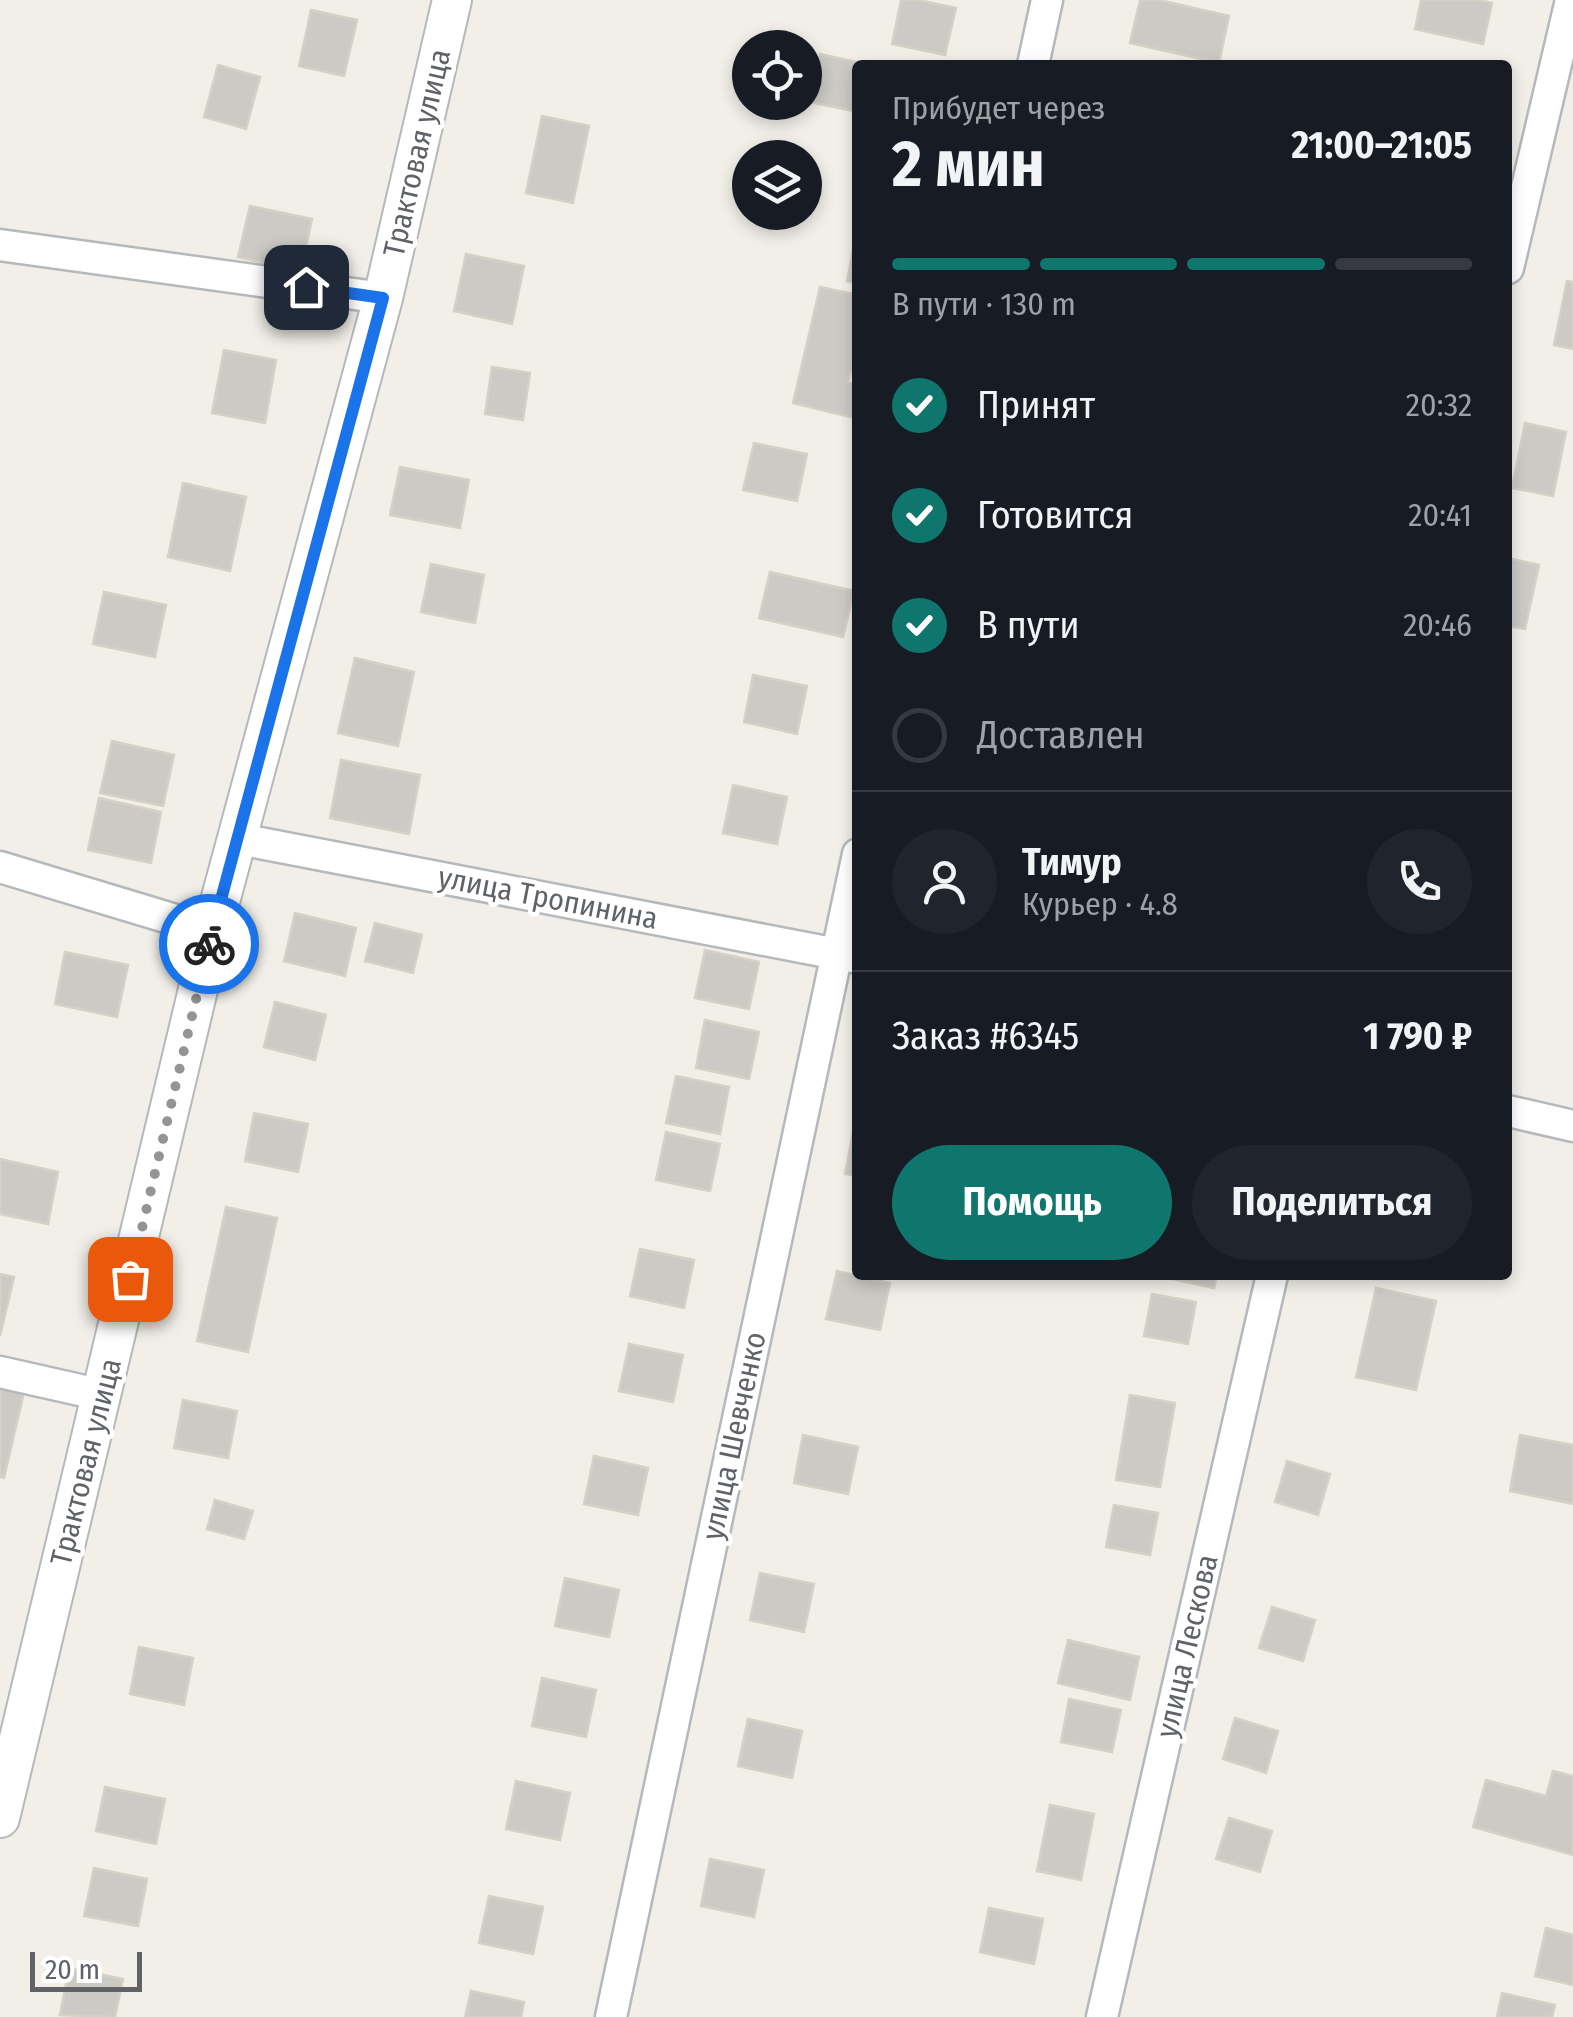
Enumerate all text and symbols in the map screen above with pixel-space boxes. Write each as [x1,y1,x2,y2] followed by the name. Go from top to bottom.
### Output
[732,30,822,230] map controls
[732,30,822,120] button: locate
[376,46,458,260] street label: Трактовая улица
[892,89,1105,127] text: Прибудет через
[1291,122,1472,168] text: 21:00–21:05
[892,125,1045,203] text: 2 мин
[732,140,822,230] button: layers
[264,245,349,330] pin
[279,260,334,315] icon: home
[892,285,1076,323] text: В пути · 130 m
[892,378,947,433] icon: check
[977,382,1095,428] text: Принят
[1406,386,1472,424] text: 20:32
[892,488,947,543] icon: check
[977,492,1133,538] text: Готовится
[1408,496,1472,534] text: 20:41
[892,598,947,653] icon: check
[977,602,1080,648] text: В пути
[1403,606,1472,644] text: 20:46
[977,712,1144,758] text: Доставлен
[892,829,997,934] button: person
[1367,829,1472,934] button: phone
[1022,839,1122,885] text: Тимур
[435,859,661,937] street label: улица Тропинина
[1022,885,1178,923] text: Курьер · 4.8
[159,894,259,994] courier
[182,917,237,972] icon: bike
[892,1013,1079,1059] text: Заказ #6345
[1363,1013,1472,1059] text: 1 790 ₽
[892,1145,1172,1260] button: Помощь
[1192,1145,1472,1260] button: Поделиться
[88,1237,173,1322] pin
[103,1252,158,1307] icon: bag
[694,1329,774,1543] street label: улица Шевченко
[43,1355,129,1569] street label: Трактовая улица
[1148,1551,1226,1741] street label: улица Лескова
[30,1947,142,1992] scale bar
[45,1953,100,1986] text: 20 m

